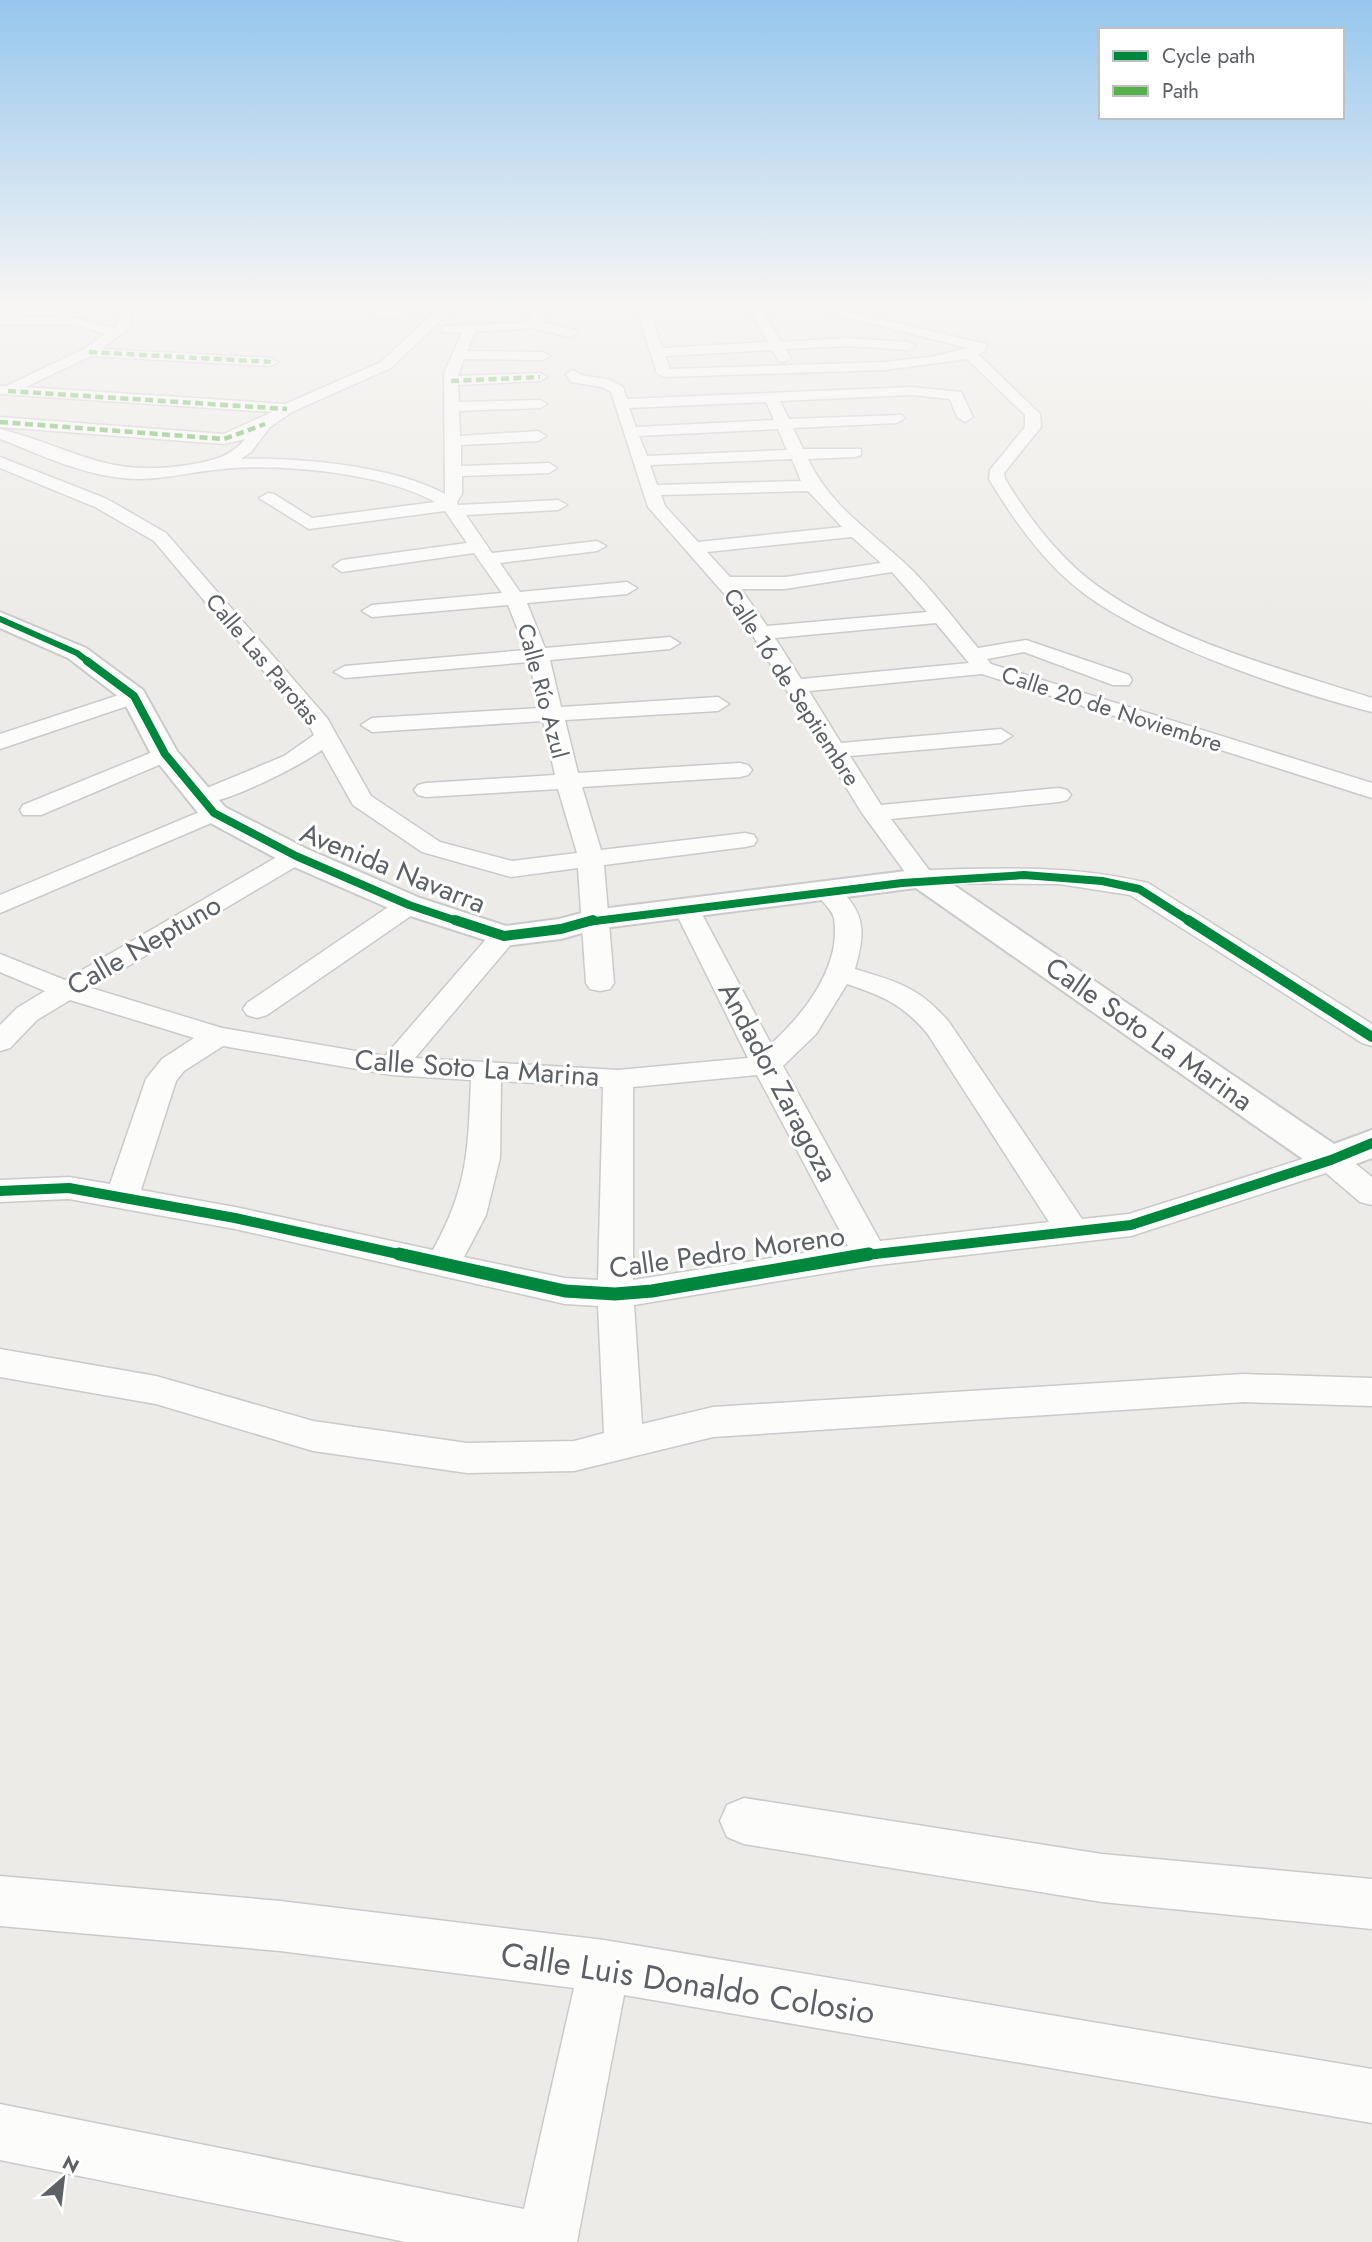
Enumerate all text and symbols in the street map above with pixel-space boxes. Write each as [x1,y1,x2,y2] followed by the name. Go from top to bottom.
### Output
[1099,28,1344,119] legend
[1162,41,1255,71] text: Cycle path
[1162,76,1199,106] text: Path
[715,581,869,793] street label: Calle 16 de Septiembre
[198,586,328,732] street label: Calle Las Parotas
[509,620,577,762] street label: Calle Río Azul
[997,657,1227,761] street label: Calle 20 de Noviembre
[294,812,492,924] street label: Avenida Navarra
[59,884,229,1006] street label: Calle Neptuno
[1037,947,1261,1121] street label: Calle Soto La Marina
[708,975,848,1189] street label: Andador Zaragoza
[353,1039,601,1097] street label: Calle Soto La Marina
[606,1215,848,1289] street label: Calle Pedro Moreno
[498,1930,878,2036] street label: Calle Luis Donaldo Colosio
[28,2144,98,2214] north arrow
[58,2149,84,2180] text: N

